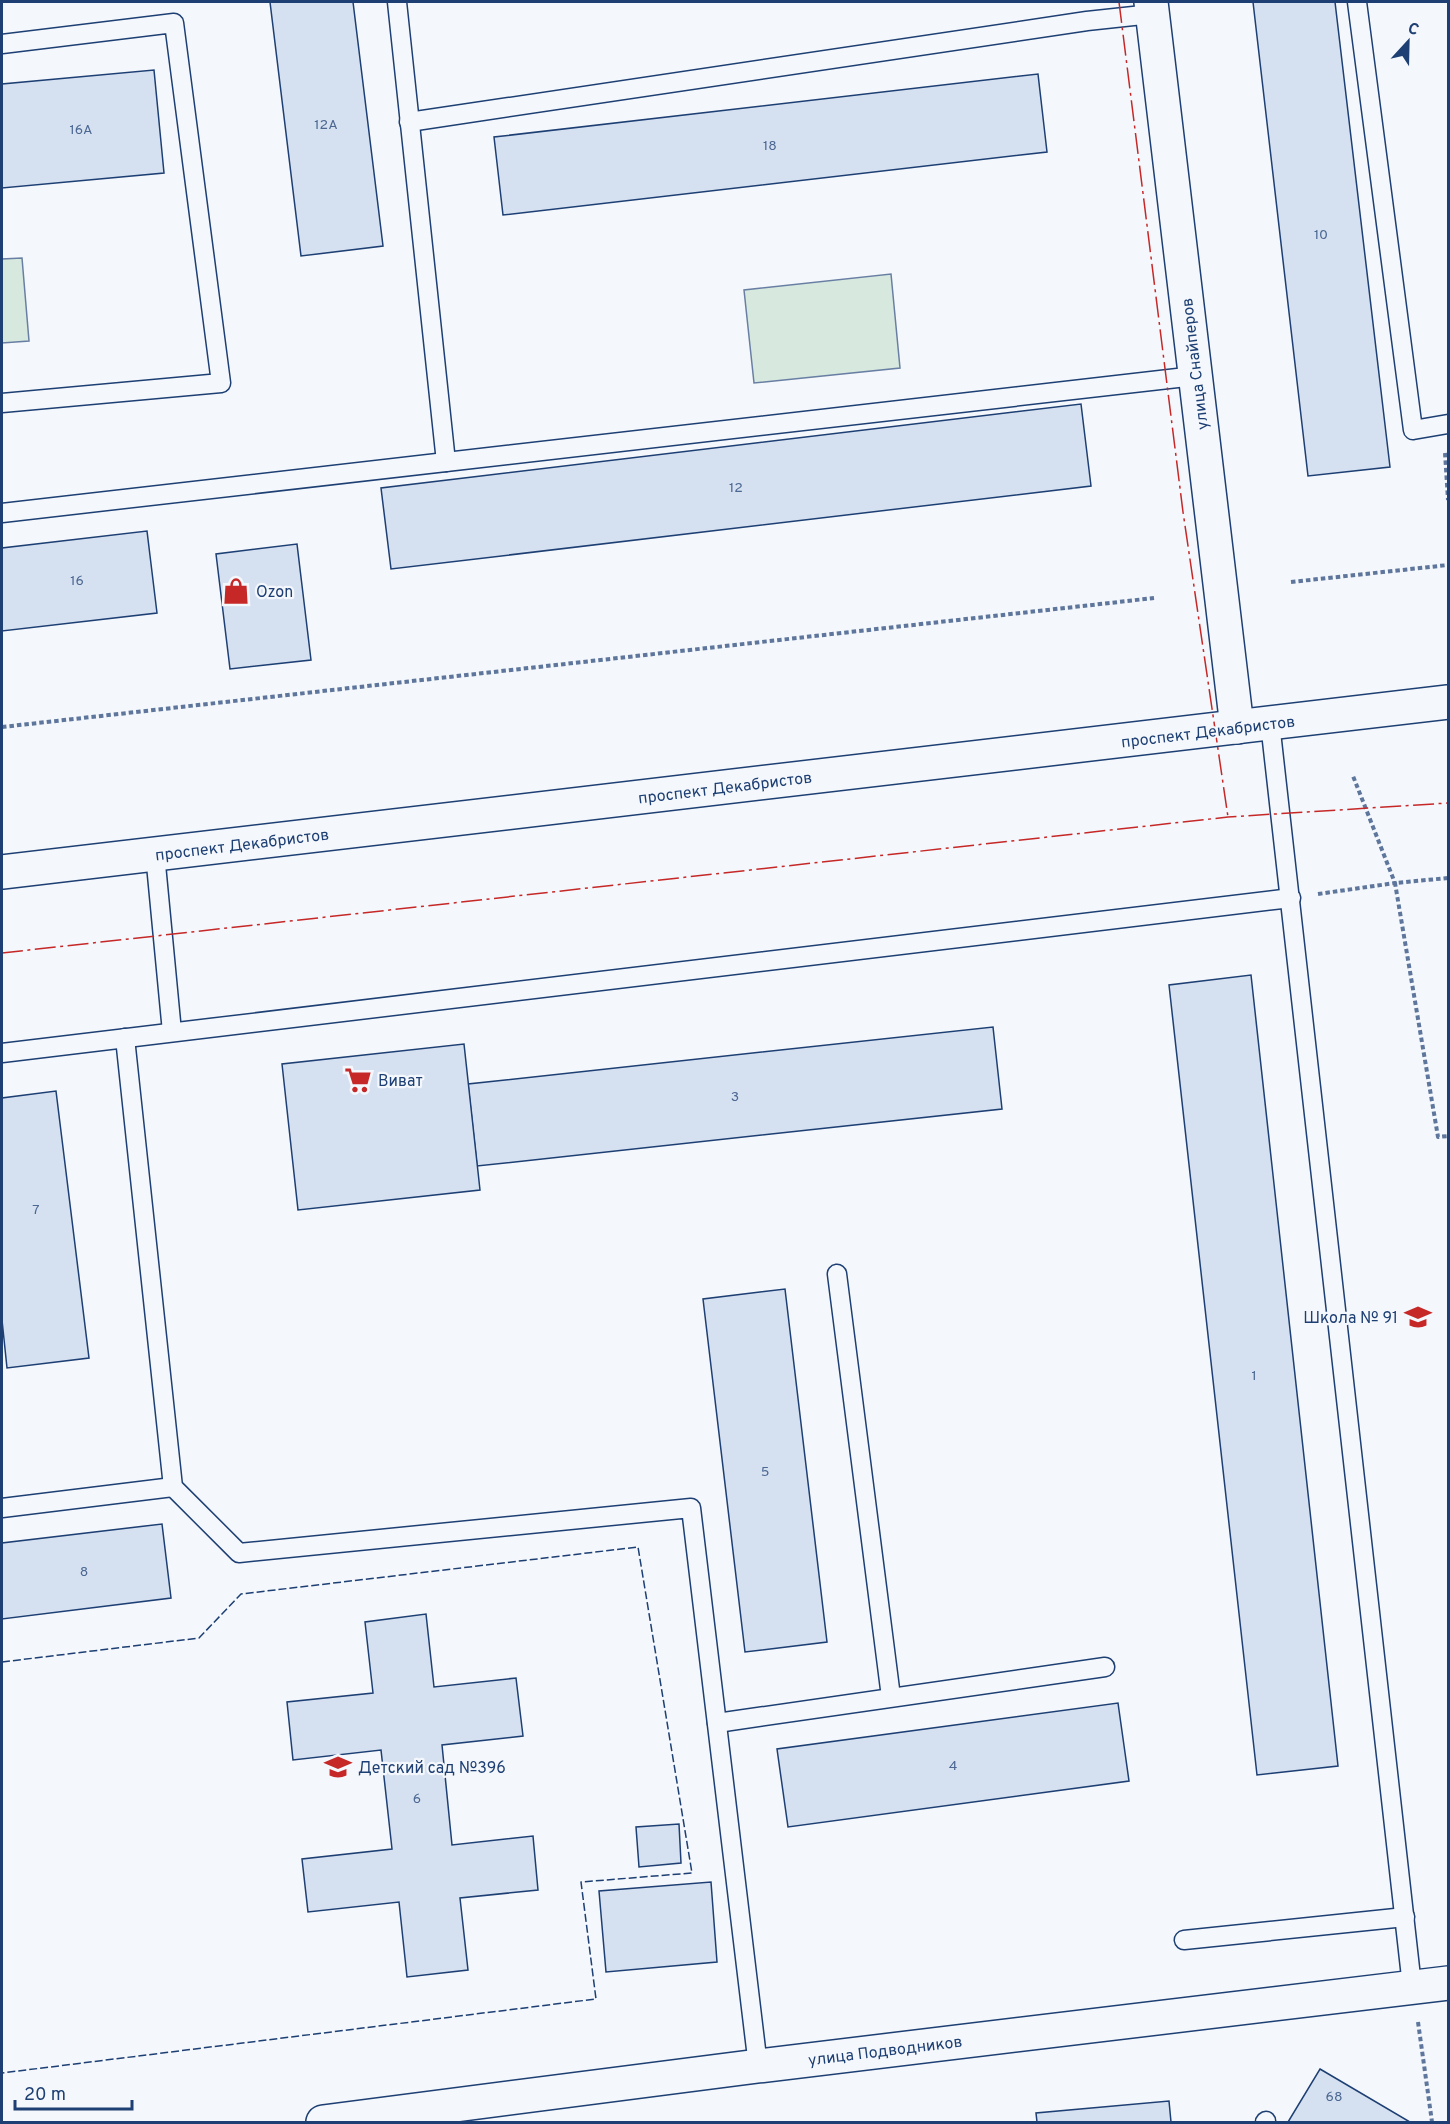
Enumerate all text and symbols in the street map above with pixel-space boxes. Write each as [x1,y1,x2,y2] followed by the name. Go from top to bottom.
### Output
[1378,12,1438,72] north arrow
[1404,19,1421,41] text: С
[314,117,338,134] house number: 12А
[70,122,92,139] house number: 16А
[763,138,777,155] house number: 18
[1314,227,1328,244] house number: 10
[1178,297,1214,431] street label: улица Снайперов
[729,480,743,497] house number: 12
[70,573,84,590] house number: 16
[221,576,251,606] shop icon: Ozon
[256,583,293,603] place label: Ozon
[1120,712,1296,754] street label: проспект Декабристов
[637,768,813,810] street label: проспект Декабристов
[154,825,330,867] street label: проспект Декабристов
[343,1065,373,1095] supermarket icon: Виват
[378,1072,423,1092] place label: Виват
[731,1089,739,1106] house number: 3
[32,1202,40,1219] house number: 7
[1403,1302,1433,1332] school or university icon: Школа № 91
[1303,1309,1398,1329] place label: Школа № 91
[1251,1368,1257,1385] house number: 1
[761,1464,769,1481] house number: 5
[80,1564,88,1581] house number: 8
[323,1752,353,1782] school or university icon: Детский сад №396
[949,1758,957,1775] house number: 4
[358,1759,506,1779] place label: Детский сад №396
[413,1791,421,1808] house number: 6
[807,2033,963,2071] street label: улица Подводников
[15,2073,132,2111] scale bar
[24,2084,66,2107] text: 20 m
[1326,2089,1342,2106] house number: 68

